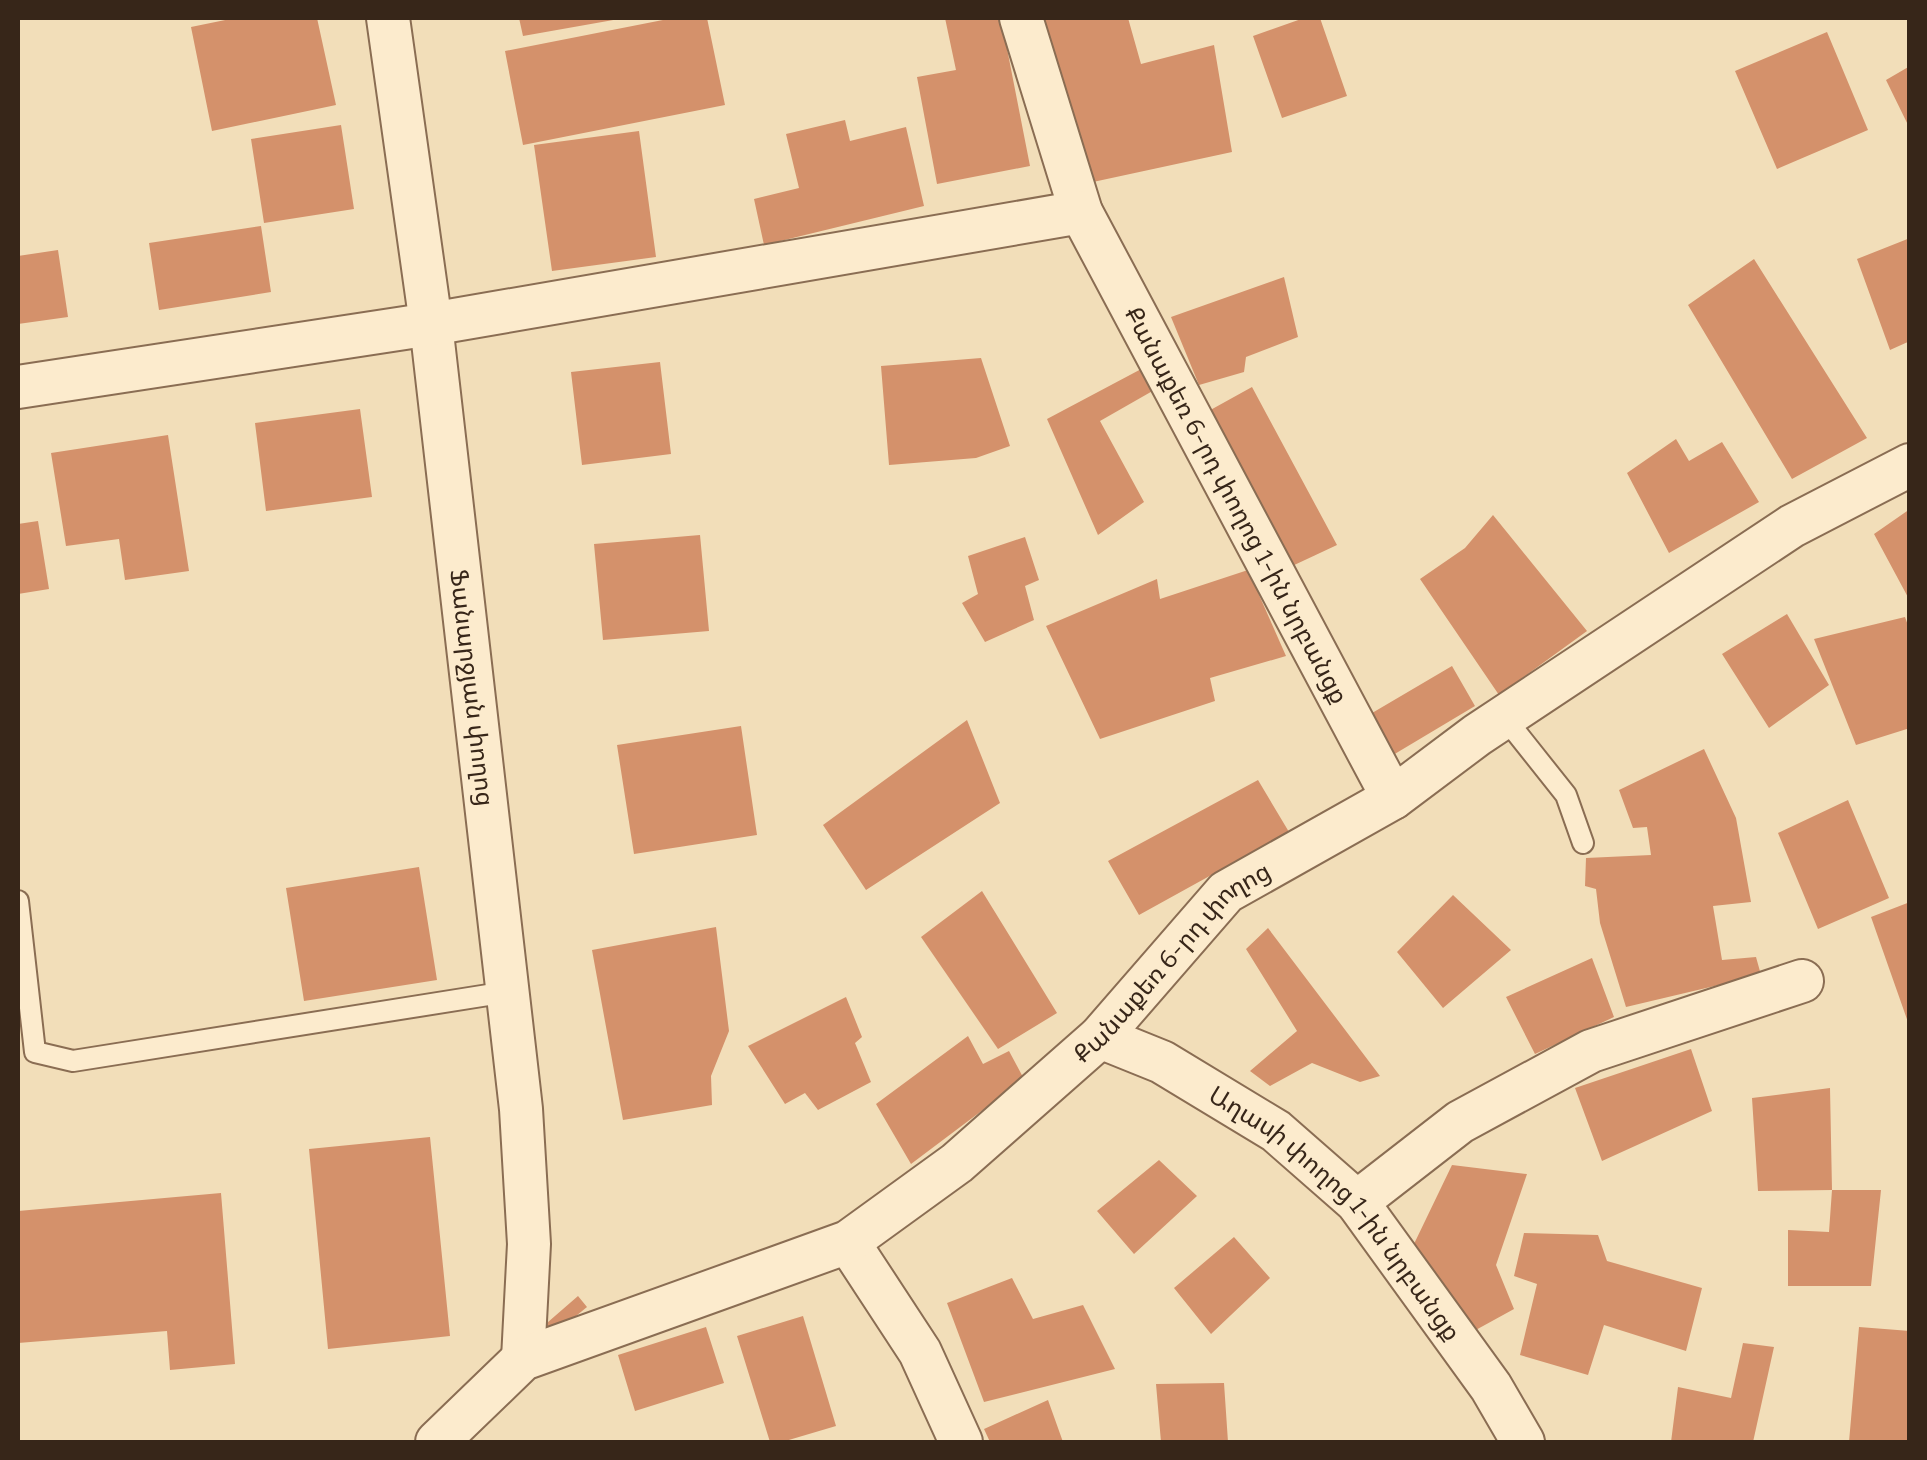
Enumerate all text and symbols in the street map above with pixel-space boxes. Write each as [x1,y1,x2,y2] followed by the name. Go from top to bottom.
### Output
[1118,302,1354,709] street label: Քանաքեռ 6-րդ փողոց 1-ին նրբանցք
[443,568,500,808] street label: Ֆանարջյան փողոց
[1068,856,1276,1069] street label: Քանաքեռ 6-րդ փողոց
[1203,1080,1467,1347] street label: Աղասի փողոց 1-ին նրբանցք

